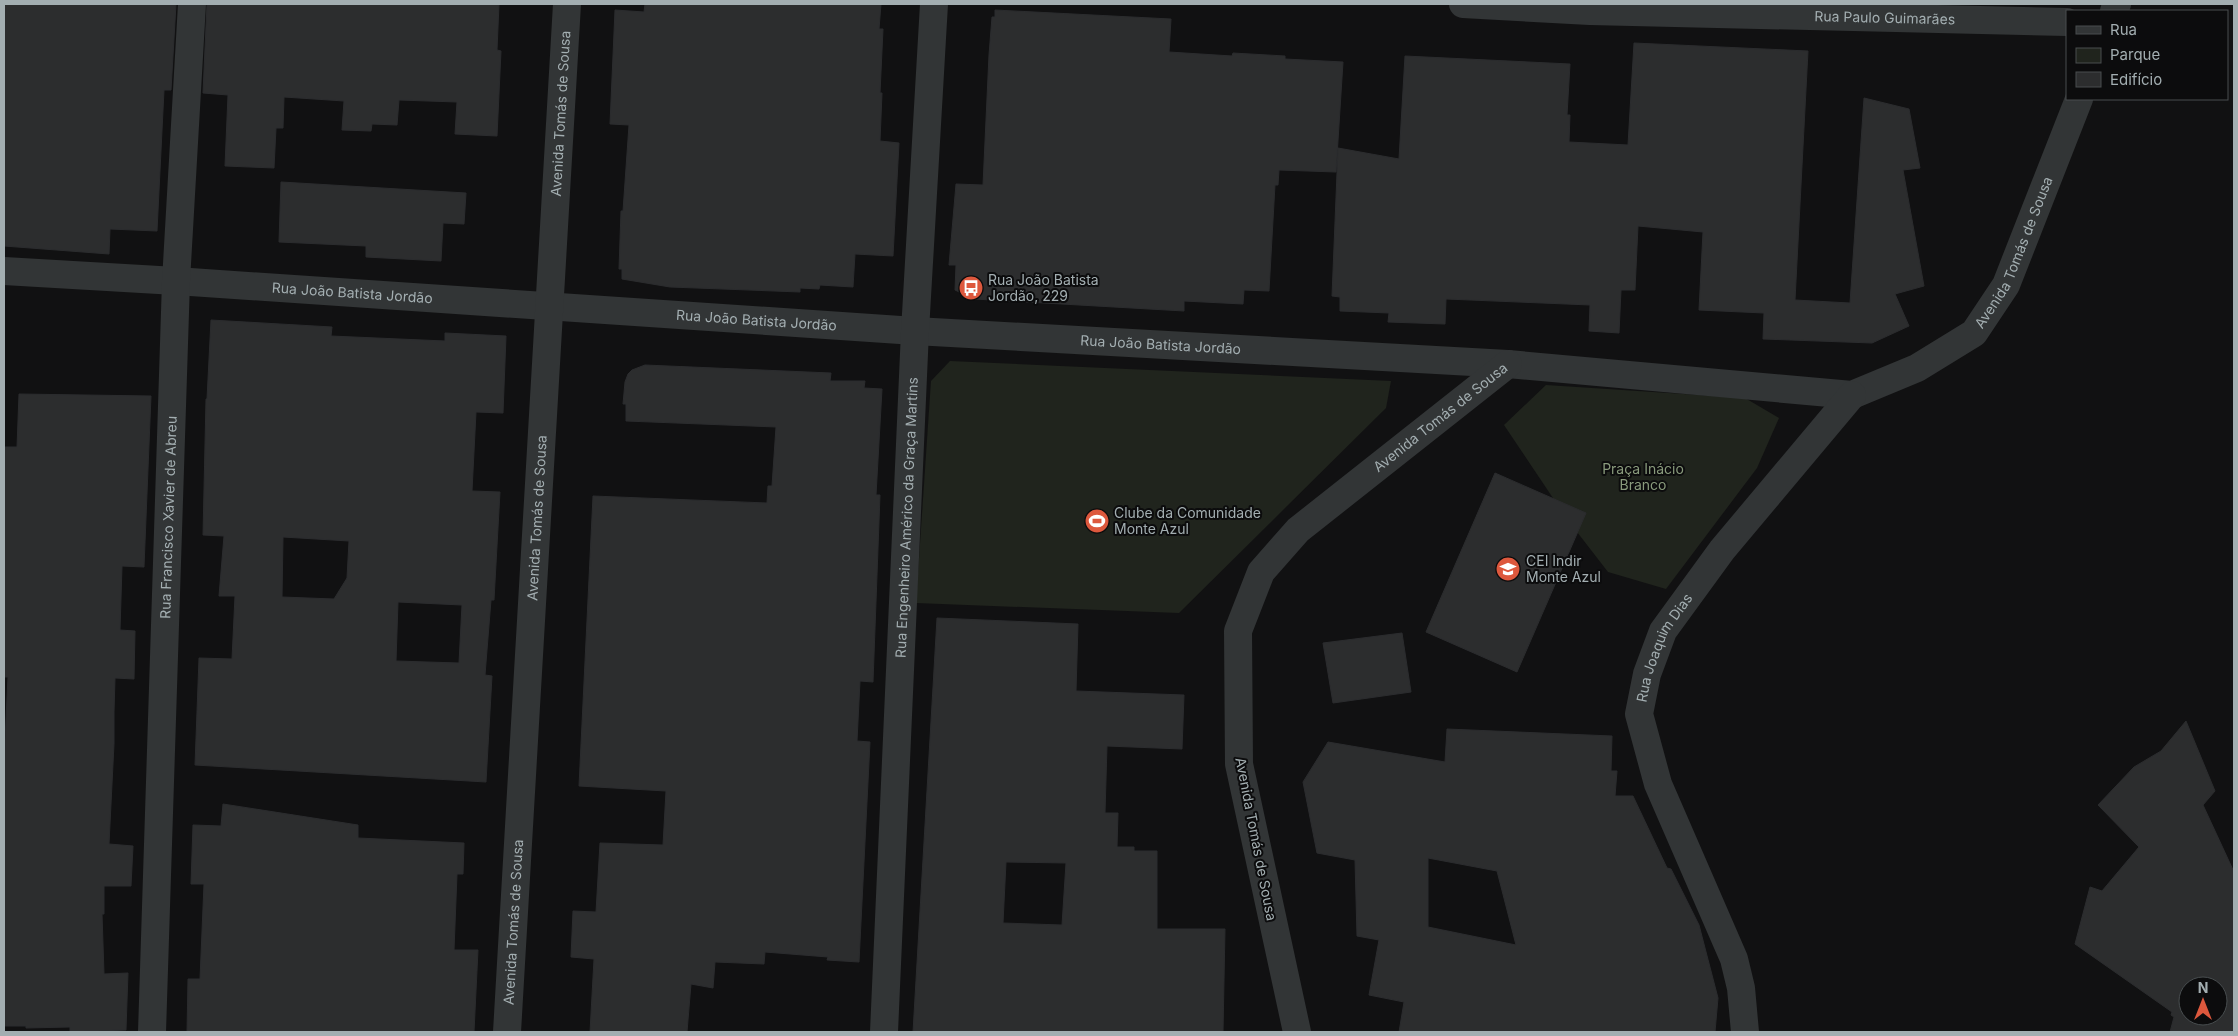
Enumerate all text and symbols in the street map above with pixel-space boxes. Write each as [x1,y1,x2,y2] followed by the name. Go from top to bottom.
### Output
[1814,7,1955,27] street label: Rua Paulo Guimarães
[2066,10,2228,100] legend
[2110,20,2137,39] text: Rua
[547,30,573,197] street label: Avenida Tomás de Sousa
[2110,45,2160,64] text: Parque
[2110,70,2162,89] text: Edifício
[1971,174,2056,331] street label: Avenida Tomás de Sousa
[988,271,1099,304] place label: Rua João Batista Jordão, 229
[958,275,984,301] bus stop icon: Rua João Batista Jordão, 229
[271,279,433,306] street label: Rua João Batista Jordão
[675,306,837,334] street label: Rua João Batista Jordão
[1080,331,1242,357] street label: Rua João Batista Jordão
[1370,359,1510,475] street label: Avenida Tomás de Sousa
[892,377,921,658] street label: Rua Engenheiro Américo da Graça Martins
[156,416,180,619] street label: Rua Francisco Xavier de Abreu
[523,434,550,601] street label: Avenida Tomás de Sousa
[1602,460,1684,493] park label: Praça Inácio Branco
[1114,504,1261,537] place label: Clube da Comunidade Monte Azul
[1084,508,1110,534] sports icon: Clube da Comunidade Monte Azul
[1526,552,1601,585] place label: CEI Indir Monte Azul
[1495,556,1521,582] school or university icon: CEI Indir Monte Azul
[1633,590,1696,704] street label: Rua Joaquim Dias
[1232,756,1281,922] street label: Avenida Tomás de Sousa
[500,839,526,1006] street label: Avenida Tomás de Sousa
[2178,976,2228,1026] north arrow
[2198,979,2208,996] text: N

